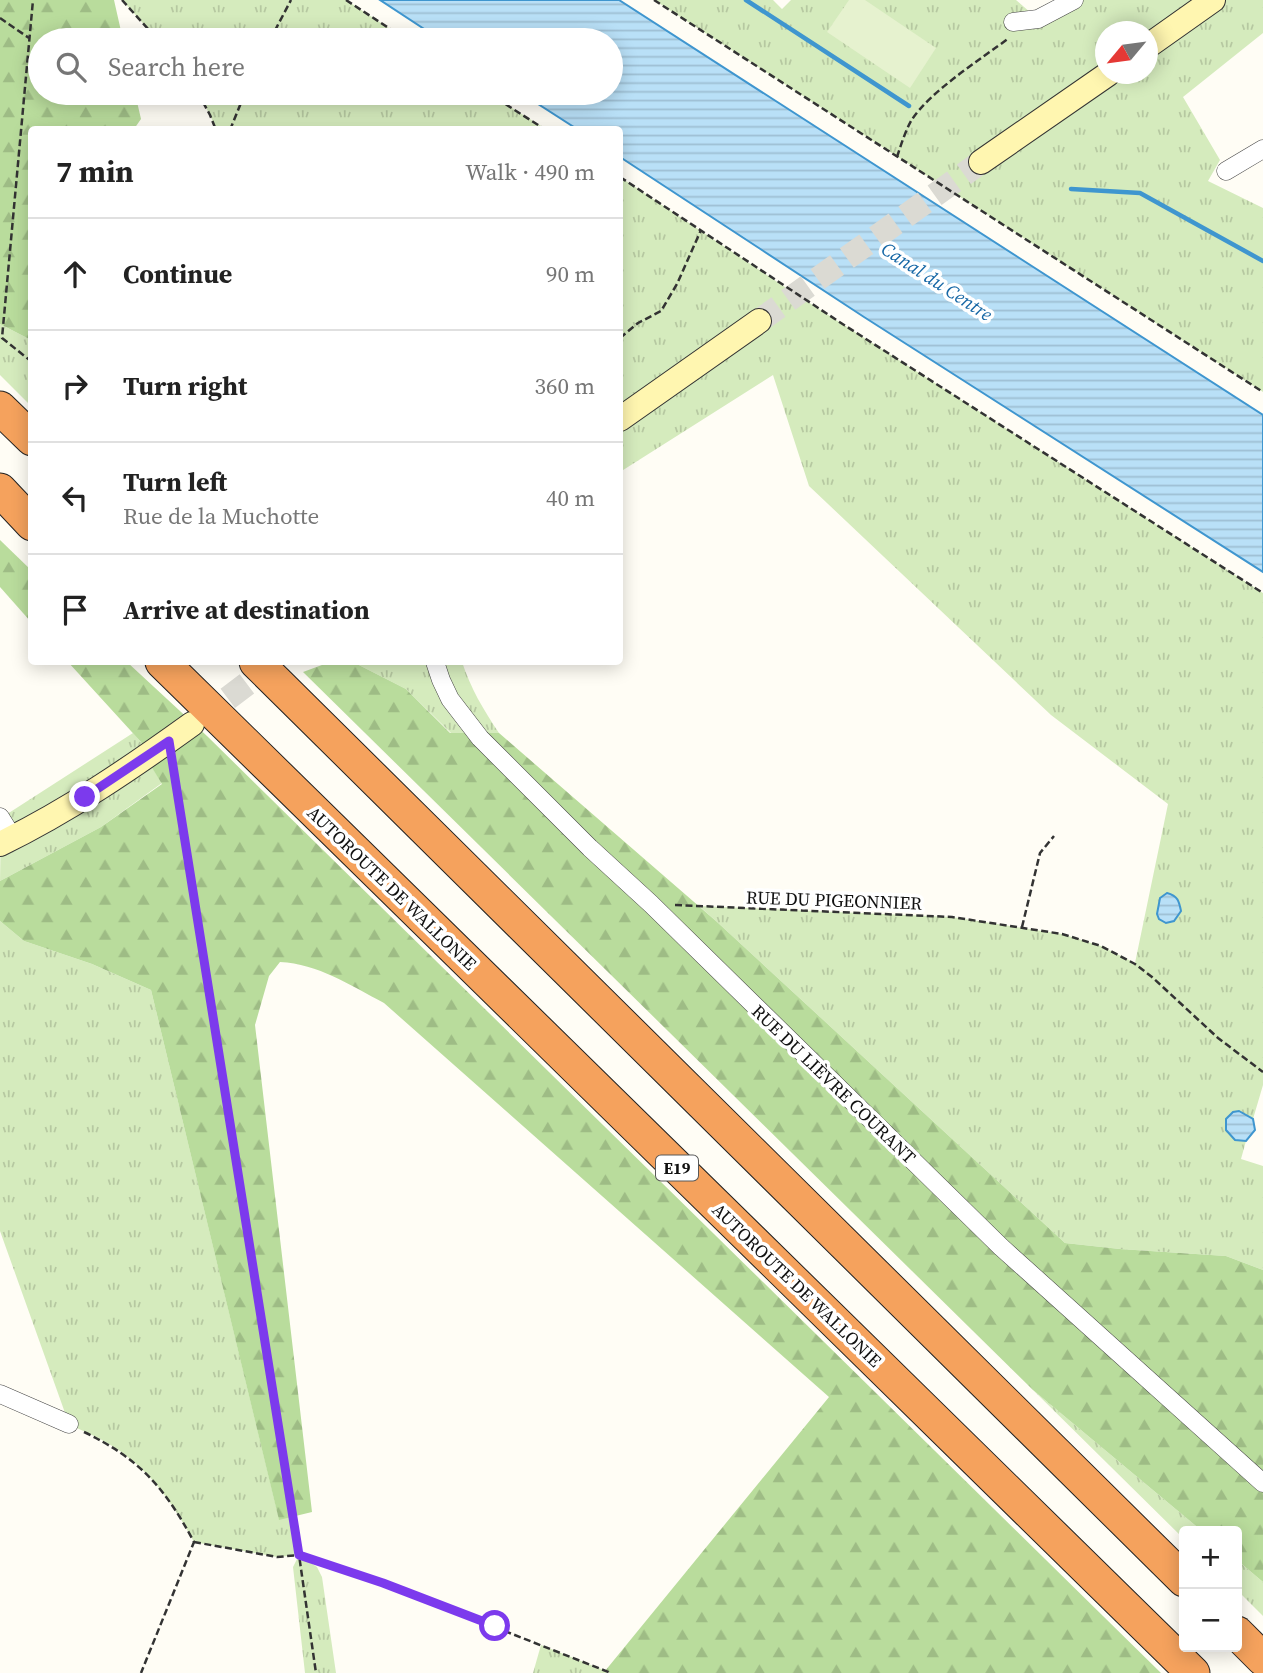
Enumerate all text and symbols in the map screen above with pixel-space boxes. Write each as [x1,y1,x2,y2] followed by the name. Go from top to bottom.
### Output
[1095,21,1158,84] north arrow
[28,28,623,105] search box
[52,48,90,86] icon: search
[108,49,245,85] text: Search here
[56,151,134,192] text: 7 min
[465,156,595,188] text: Walk · 490 m
[876,235,998,327] water label: Canal du Centre
[56,255,94,293] icon: ahead
[123,256,232,292] text: Continue
[546,258,595,290] text: 90 m
[56,367,94,405] icon: right
[123,368,247,404] text: Turn right
[534,370,595,402] text: 360 m
[123,464,227,500] text: Turn left
[56,479,94,517] icon: left
[546,482,595,514] text: 40 m
[123,500,319,532] text: Rue de la Muchotte
[56,591,94,629] icon: arrive
[123,592,370,628] text: Arrive at destination
[69,781,100,812] route end
[302,800,482,976] street label: AUTOROUTE DE WALLONIE
[746,884,923,916] street label: RUE DU PIGEONNIER
[746,999,922,1169] street label: RUE DU LIÈVRE COURANT
[656,1156,698,1180] road number: E19
[707,1197,887,1373] street label: AUTOROUTE DE WALLONIE
[1179,1526,1242,1652] map controls
[1179,1526,1242,1589] button: +
[1179,1589,1242,1652] button: −
[479,1610,510,1641] route start

